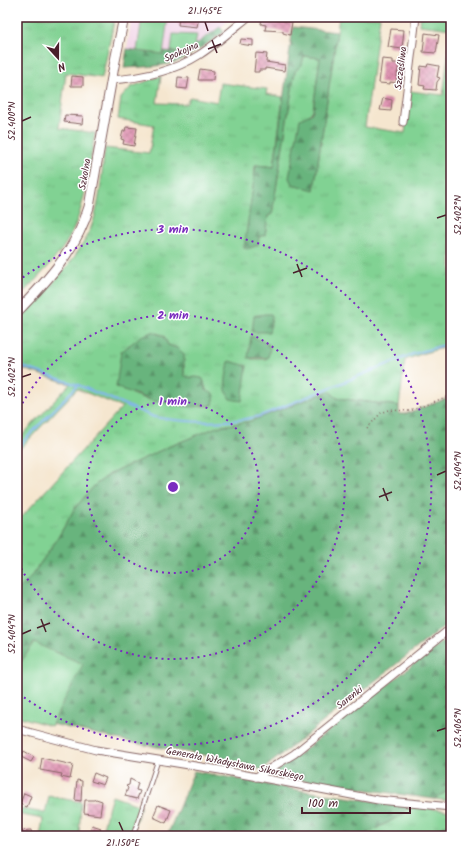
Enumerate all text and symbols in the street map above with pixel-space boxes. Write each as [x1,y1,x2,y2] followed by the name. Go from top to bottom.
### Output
[188,3,223,19] text: 21.145°E
[162,37,202,67] street label: Spokojna
[38,38,78,78] north arrow
[390,45,412,91] street label: Szczęśliwa
[55,57,68,76] text: N
[4,101,20,141] text: 52.400°N
[74,157,96,191] street label: Szkolna
[450,195,466,235] text: 52.402°N
[157,220,189,239] text: 3 min
[157,306,189,325] text: 2 min
[4,357,20,397] text: 52.402°N
[159,392,187,411] text: 1 min
[450,451,466,491] text: 52.404°N
[166,480,180,494] centre of rings
[4,614,20,654] text: 52.404°N
[333,682,367,713] street label: Sarenki
[450,708,466,748] text: 52.406°N
[165,743,305,785] street label: Generała Władysława Sikorskiego
[302,789,410,815] scale bar
[308,794,339,813] text: 100 m
[106,835,141,851] text: 21.150°E

